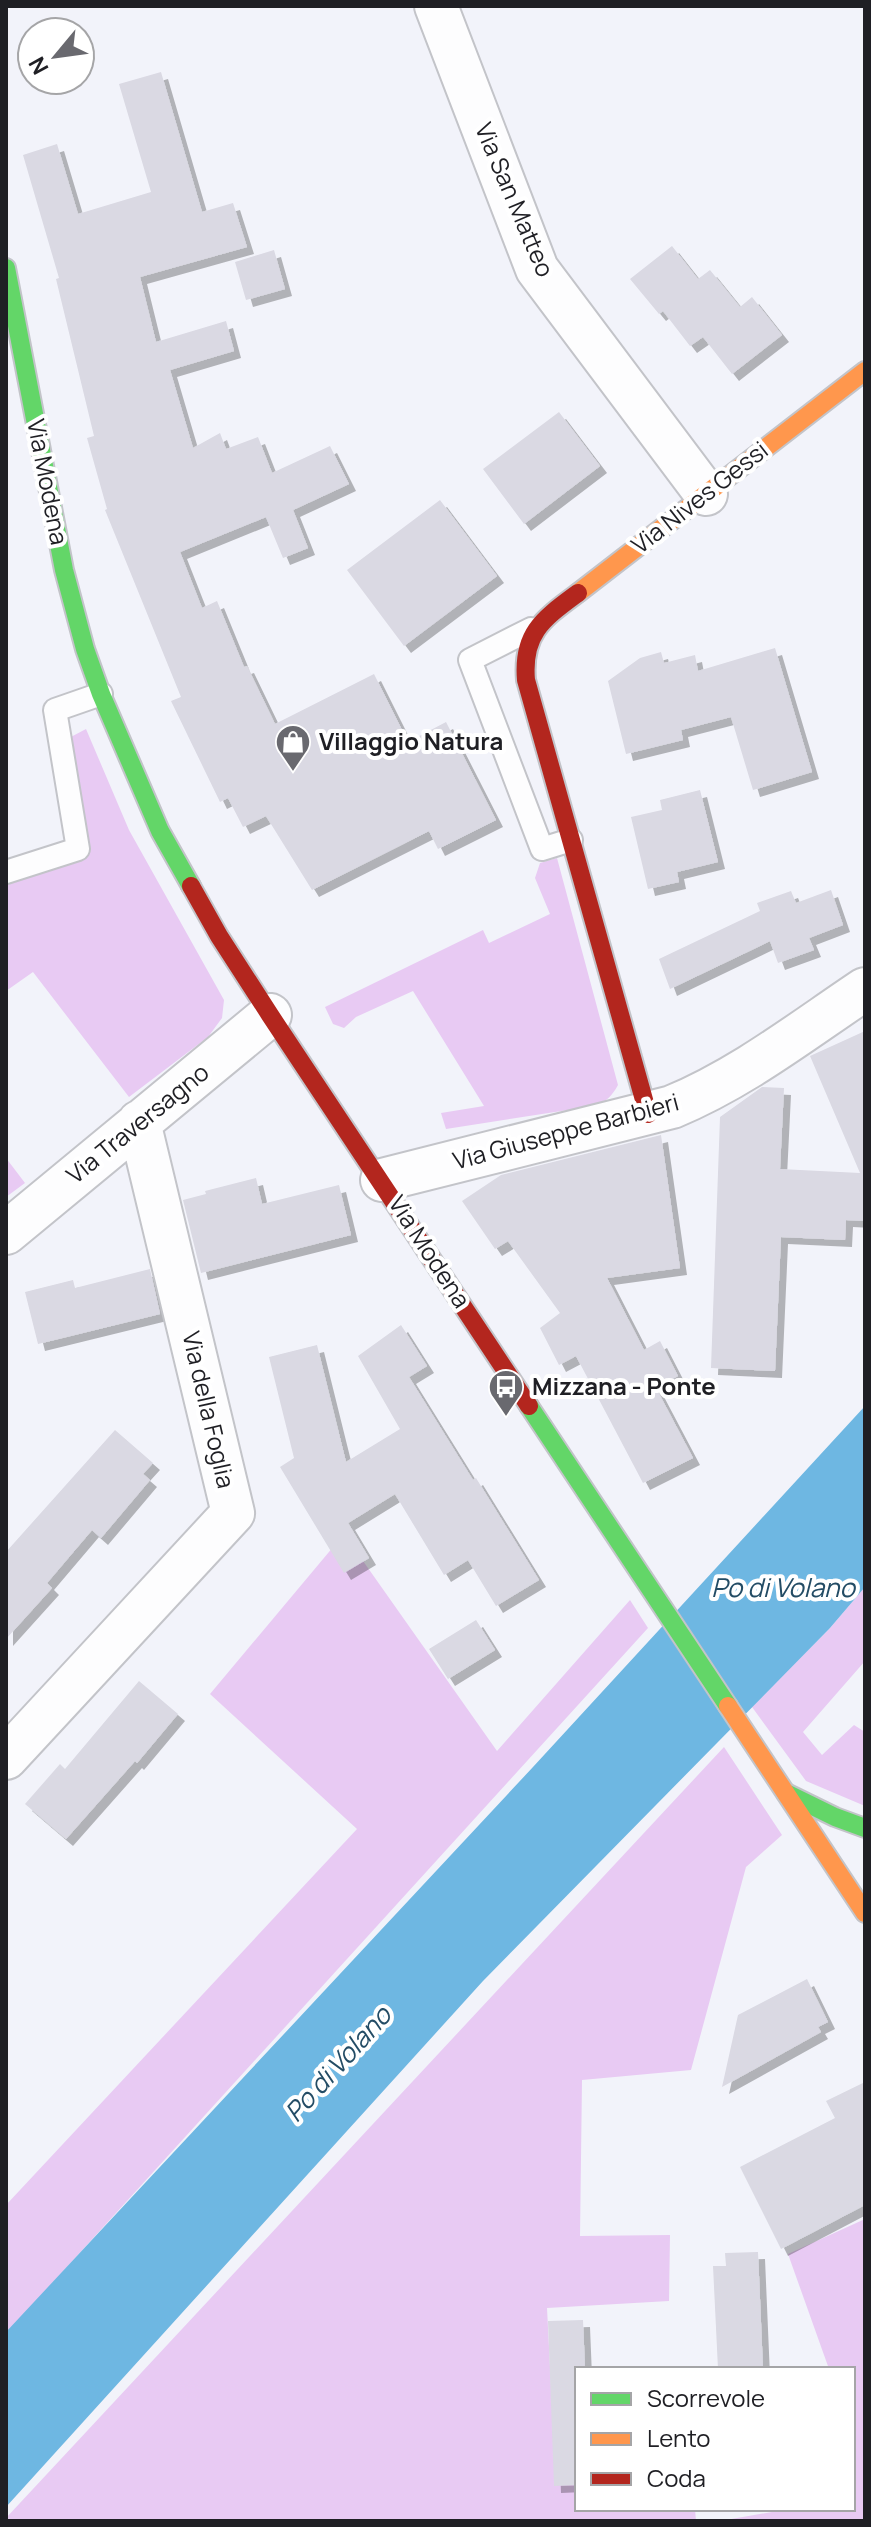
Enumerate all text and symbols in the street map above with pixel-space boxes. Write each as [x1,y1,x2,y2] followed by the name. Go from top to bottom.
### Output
[16,16,96,96] north arrow
[22,52,55,80] text: N
[468,117,563,282] street label: Via San Matteo
[20,416,77,547] street label: Via Modena
[624,433,774,561] street label: Via Nives Gessi
[274,723,312,773] shop icon: Villaggio Natura
[319,724,503,757] place label: Villaggio Natura
[59,1055,215,1191] street label: Via Traversagno
[449,1084,682,1177] street label: Via Giuseppe Barbieri
[382,1189,479,1314] street label: Via Modena
[175,1328,244,1491] street label: Via della Foglia
[487,1368,525,1418] bus stop icon: Mizzana - Ponte
[532,1369,716,1402] place label: Mizzana - Ponte
[711,1569,856,1605] water label: Po di Volano
[276,1997,400,2129] water label: Po di Volano
[575,2367,855,2511] legend
[647,2381,765,2414] text: Scorrevole
[647,2421,711,2454] text: Lento
[647,2461,706,2494] text: Coda

